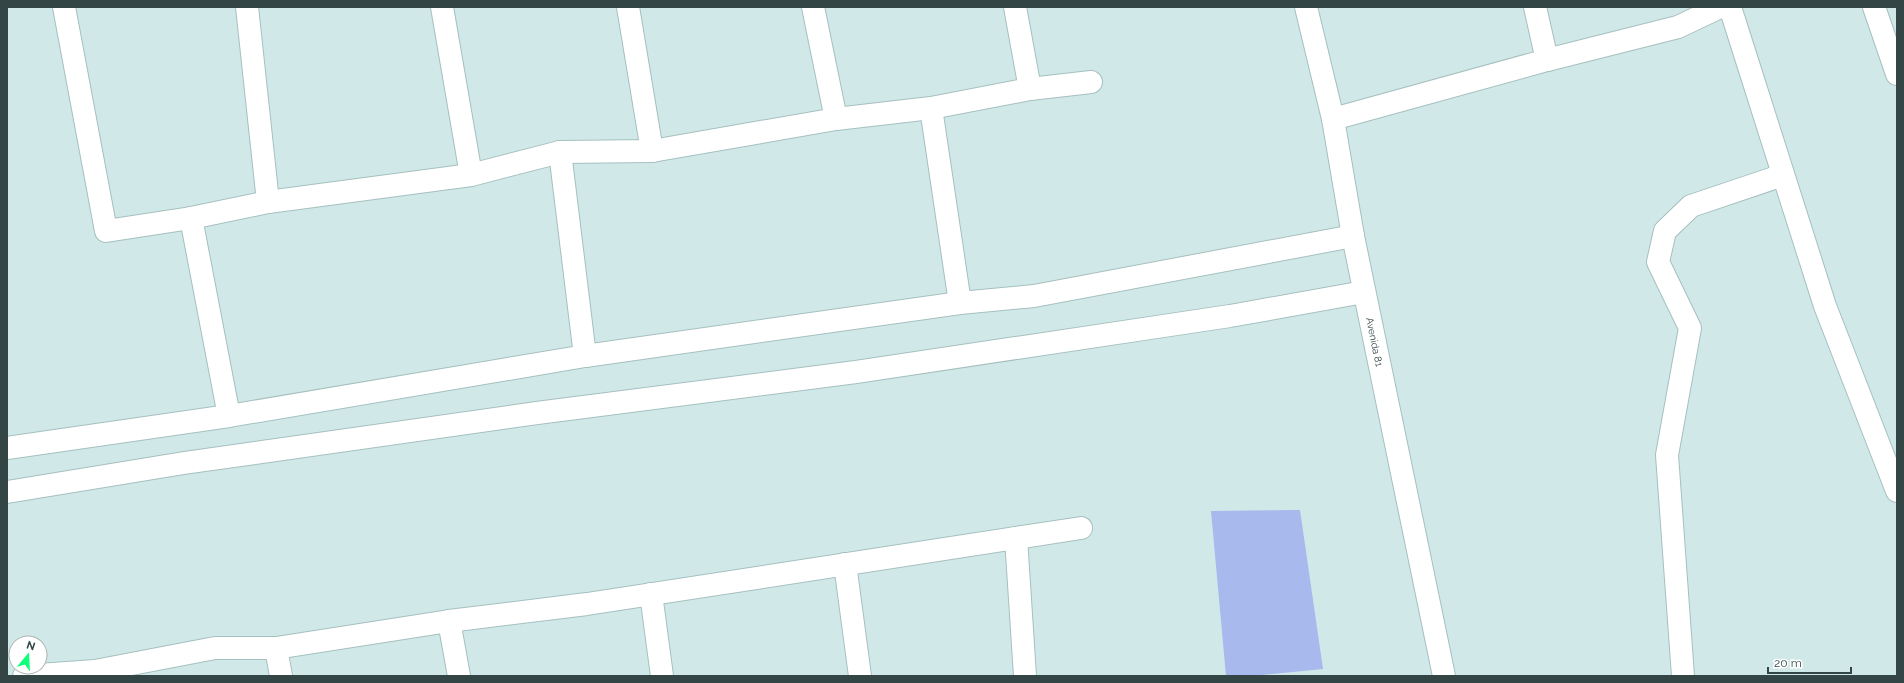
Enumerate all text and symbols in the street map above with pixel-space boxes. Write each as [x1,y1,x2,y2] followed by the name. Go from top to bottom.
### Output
[1364,316,1385,368] street label: Avenida 81
[8,635,48,675] north arrow
[25,638,37,653] text: N
[1768,649,1851,675] scale bar
[1774,656,1802,670] text: 20 m

